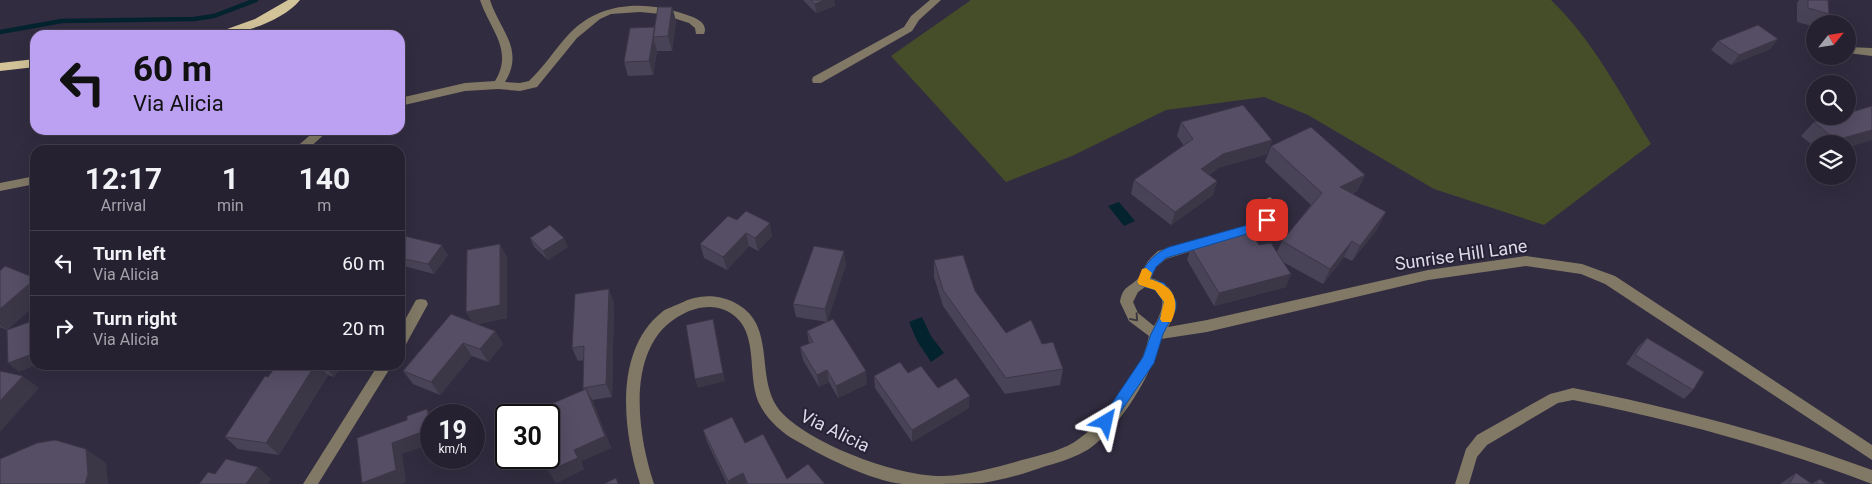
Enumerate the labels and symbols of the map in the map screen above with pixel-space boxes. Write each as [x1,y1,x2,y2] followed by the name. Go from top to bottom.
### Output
[1806,15,1856,65] north arrow
[1246,199,1288,241] pin
[1393,235,1529,274] street label: Sunrise Hill Lane
[1129,313,1138,322] one-way arrow
[1079,395,1131,447] position arrow
[495,404,560,469] speed limit sign: 30
[797,405,873,456] street label: Via Alicia

